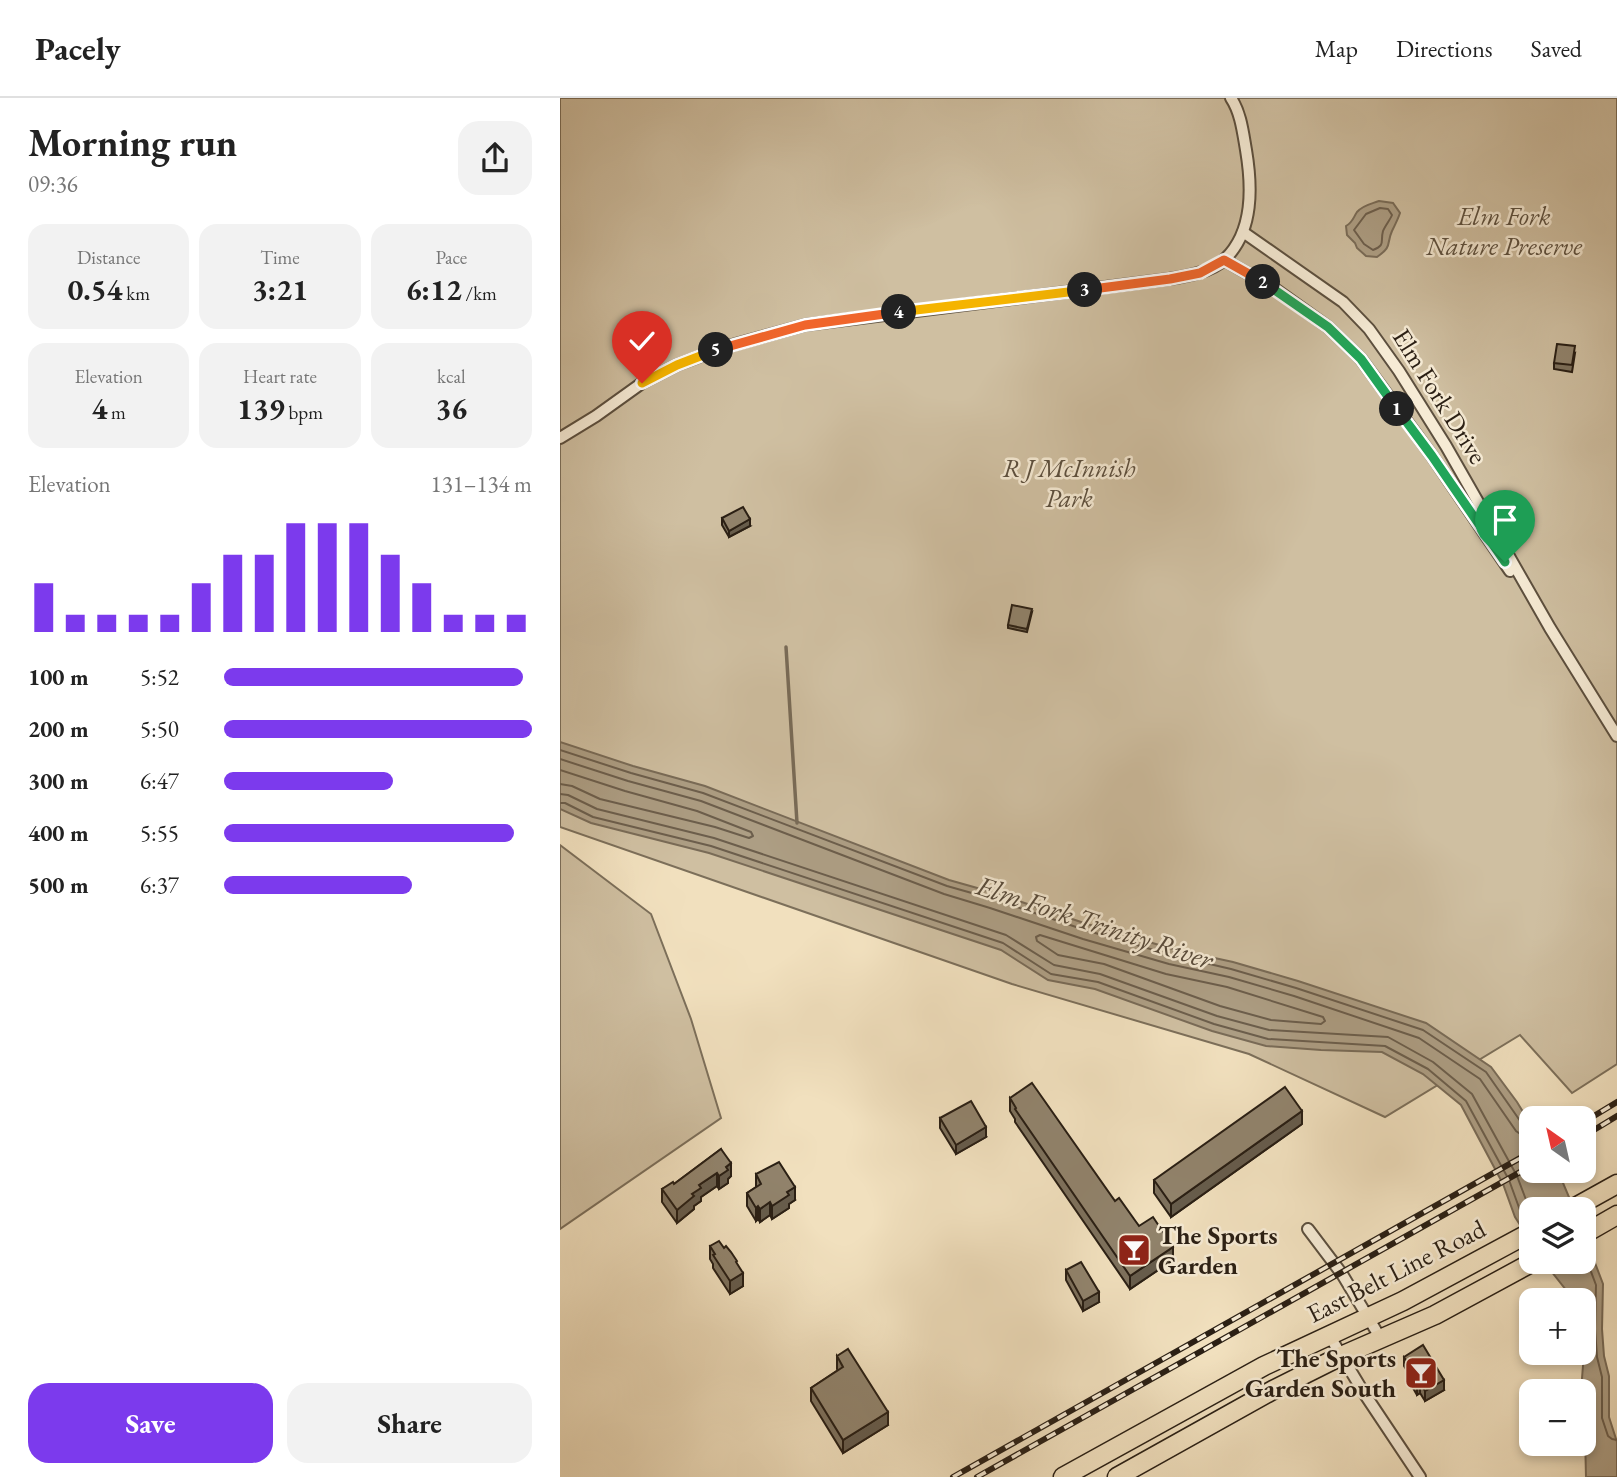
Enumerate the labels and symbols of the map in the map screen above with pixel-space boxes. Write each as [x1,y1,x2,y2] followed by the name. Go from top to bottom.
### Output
[1425,199,1583,263] park label: Elm Fork Nature Preserve
[1246,264,1280,300] pin: 2
[1068,272,1102,308] pin: 3
[882,294,916,330] pin: 4
[612,311,672,383] pin
[1385,322,1495,470] street label: Elm Fork Drive
[698,332,734,368] pin: 5
[1380,392,1414,426] pin: 1
[1002,451,1136,515] park label: R J McInnish Park
[1475,490,1535,562] pin
[971,866,1219,978] water label: Elm Fork Trinity River
[1519,1106,1596,1183] north arrow
[1301,1211,1492,1331] street label: East Belt Line Road
[1158,1218,1278,1282] place label: The Sports Garden
[1115,1231,1153,1269] bar icon: The Sports Garden
[1245,1341,1396,1405] place label: The Sports Garden South
[1402,1354,1440,1392] bar icon: The Sports Garden South

